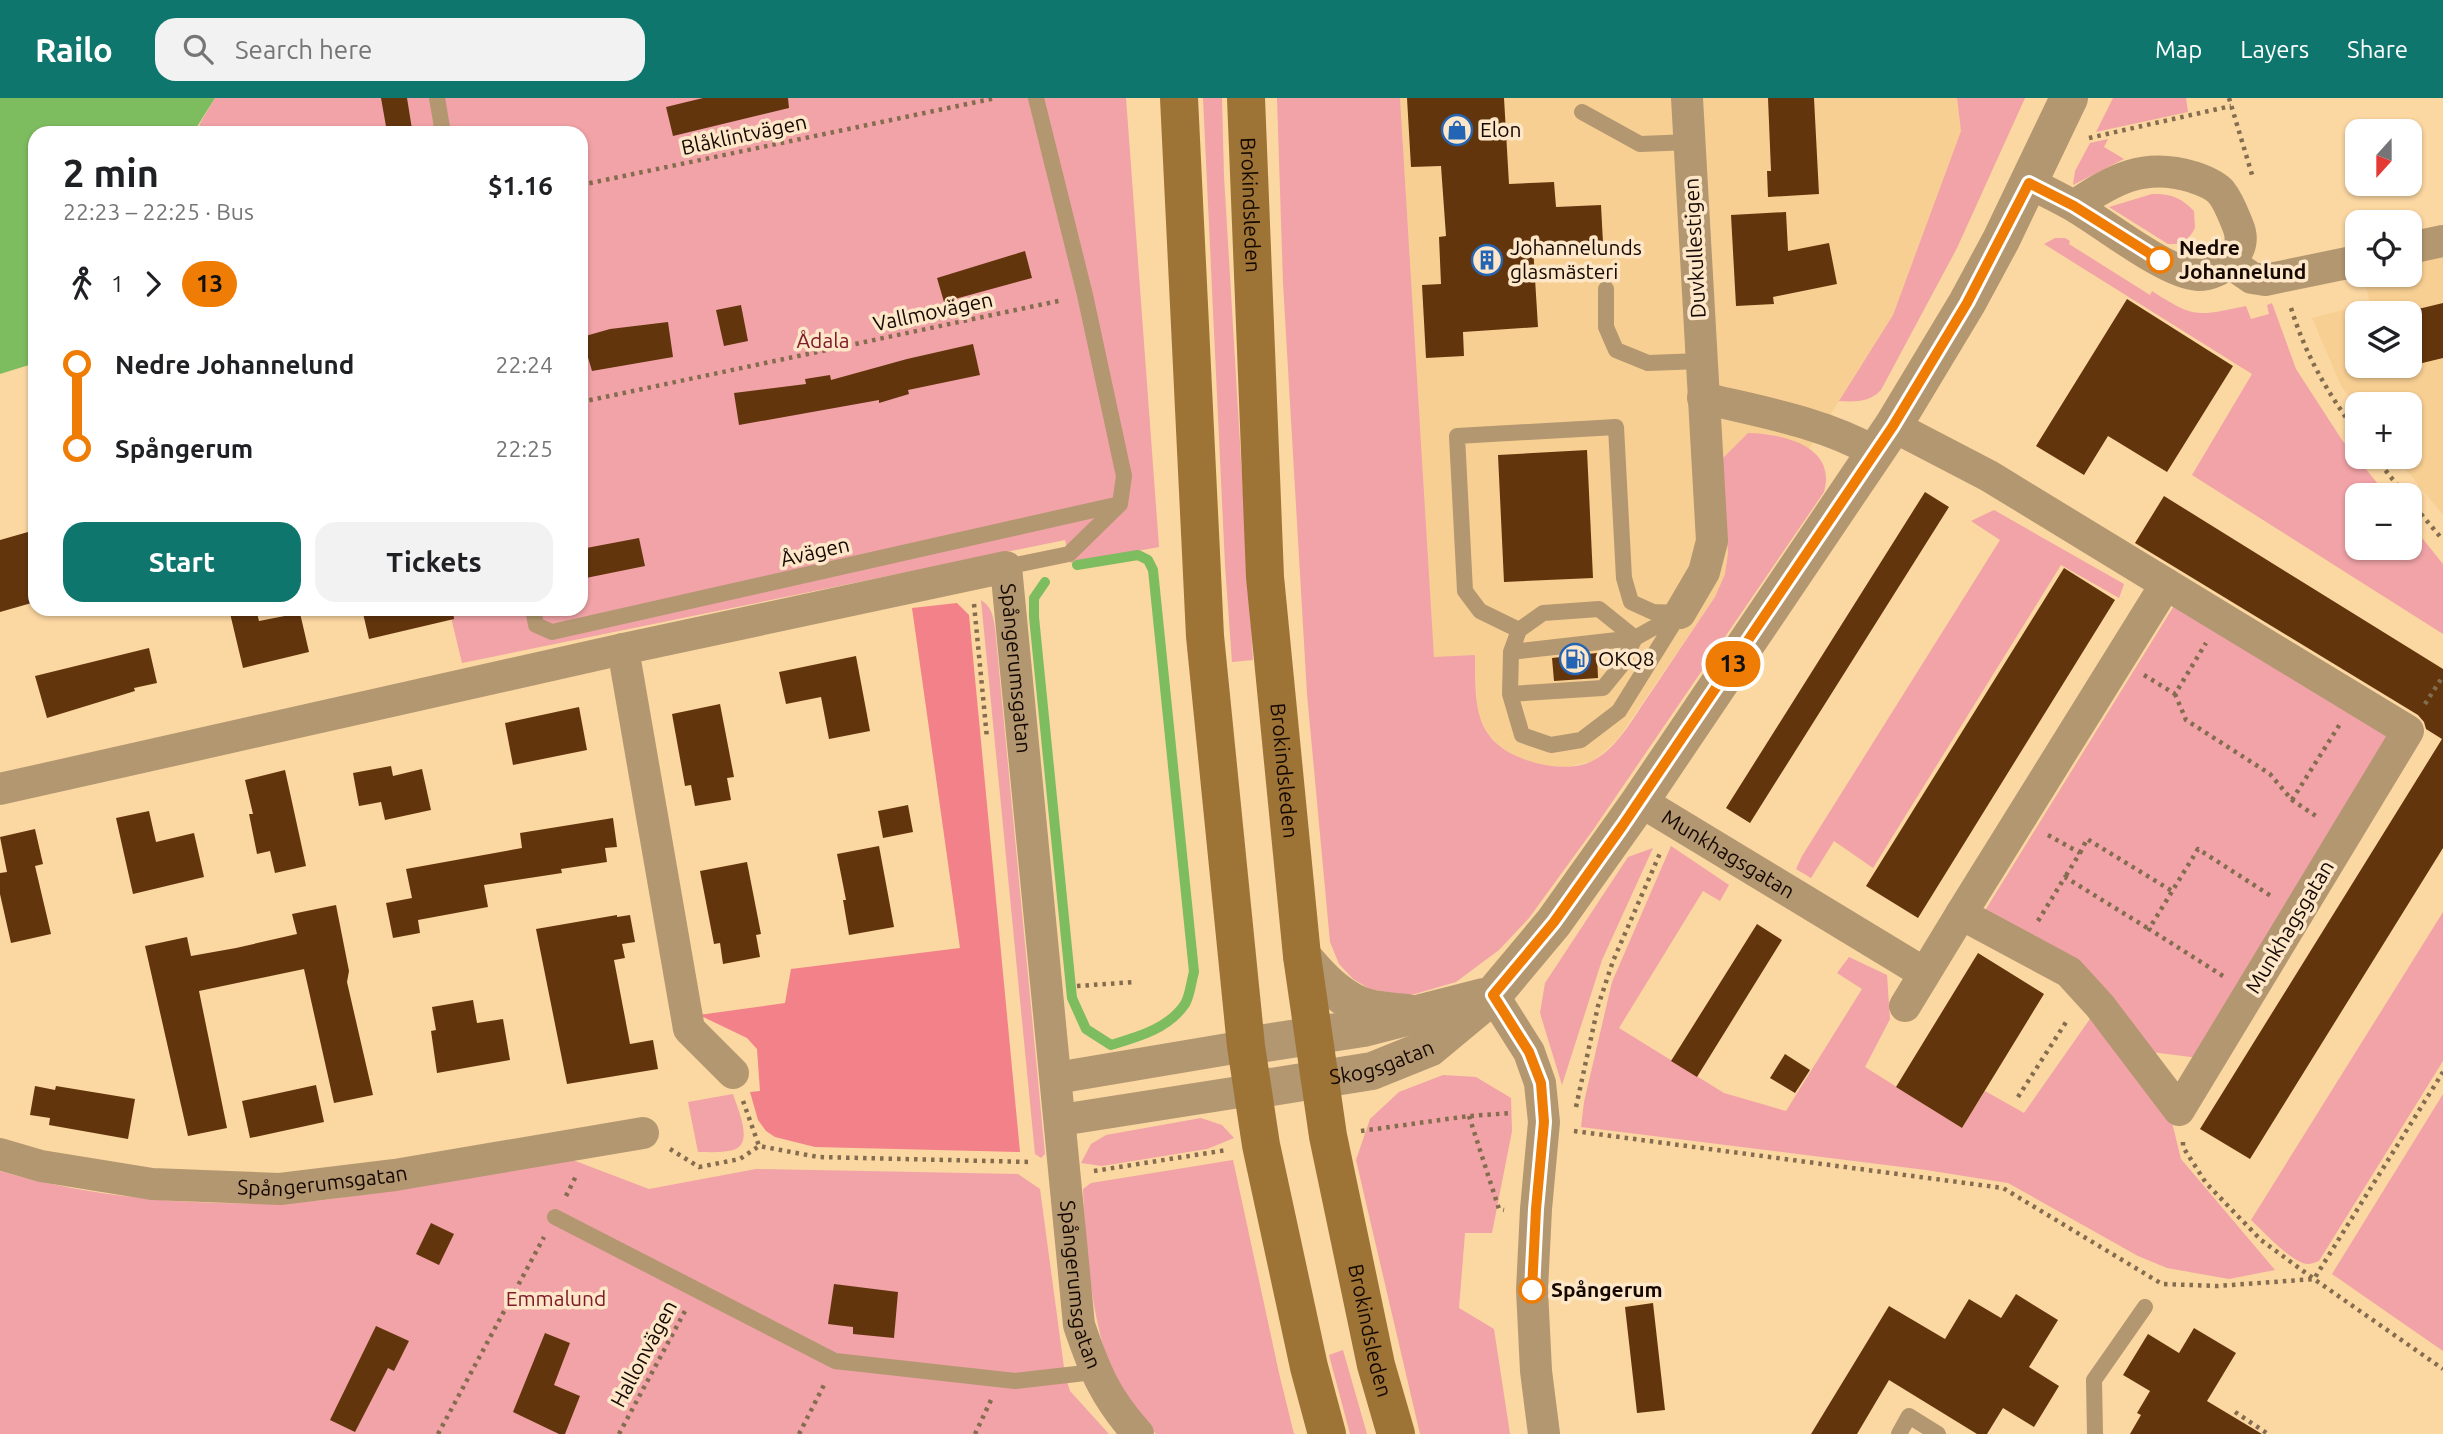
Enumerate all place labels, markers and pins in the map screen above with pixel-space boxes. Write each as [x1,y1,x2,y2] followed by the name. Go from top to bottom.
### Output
[1440,113,1474,147] shop icon: Elon
[1480,117,1522,141] place label: Elon
[1510,235,1642,283] place label: Johannelunds glasmästeri
[2179,235,2306,283] place label: Nedre Johannelund
[1470,243,1504,277] building icon: Johannelunds glasmästeri
[2147,247,2173,273] marker: Nedre Johannelund
[1558,642,1592,676] fuel station icon: OKQ8
[1598,646,1655,670] place label: OKQ8
[1519,1277,1545,1303] marker: Spångerum
[1551,1277,1663,1301] place label: Spångerum

